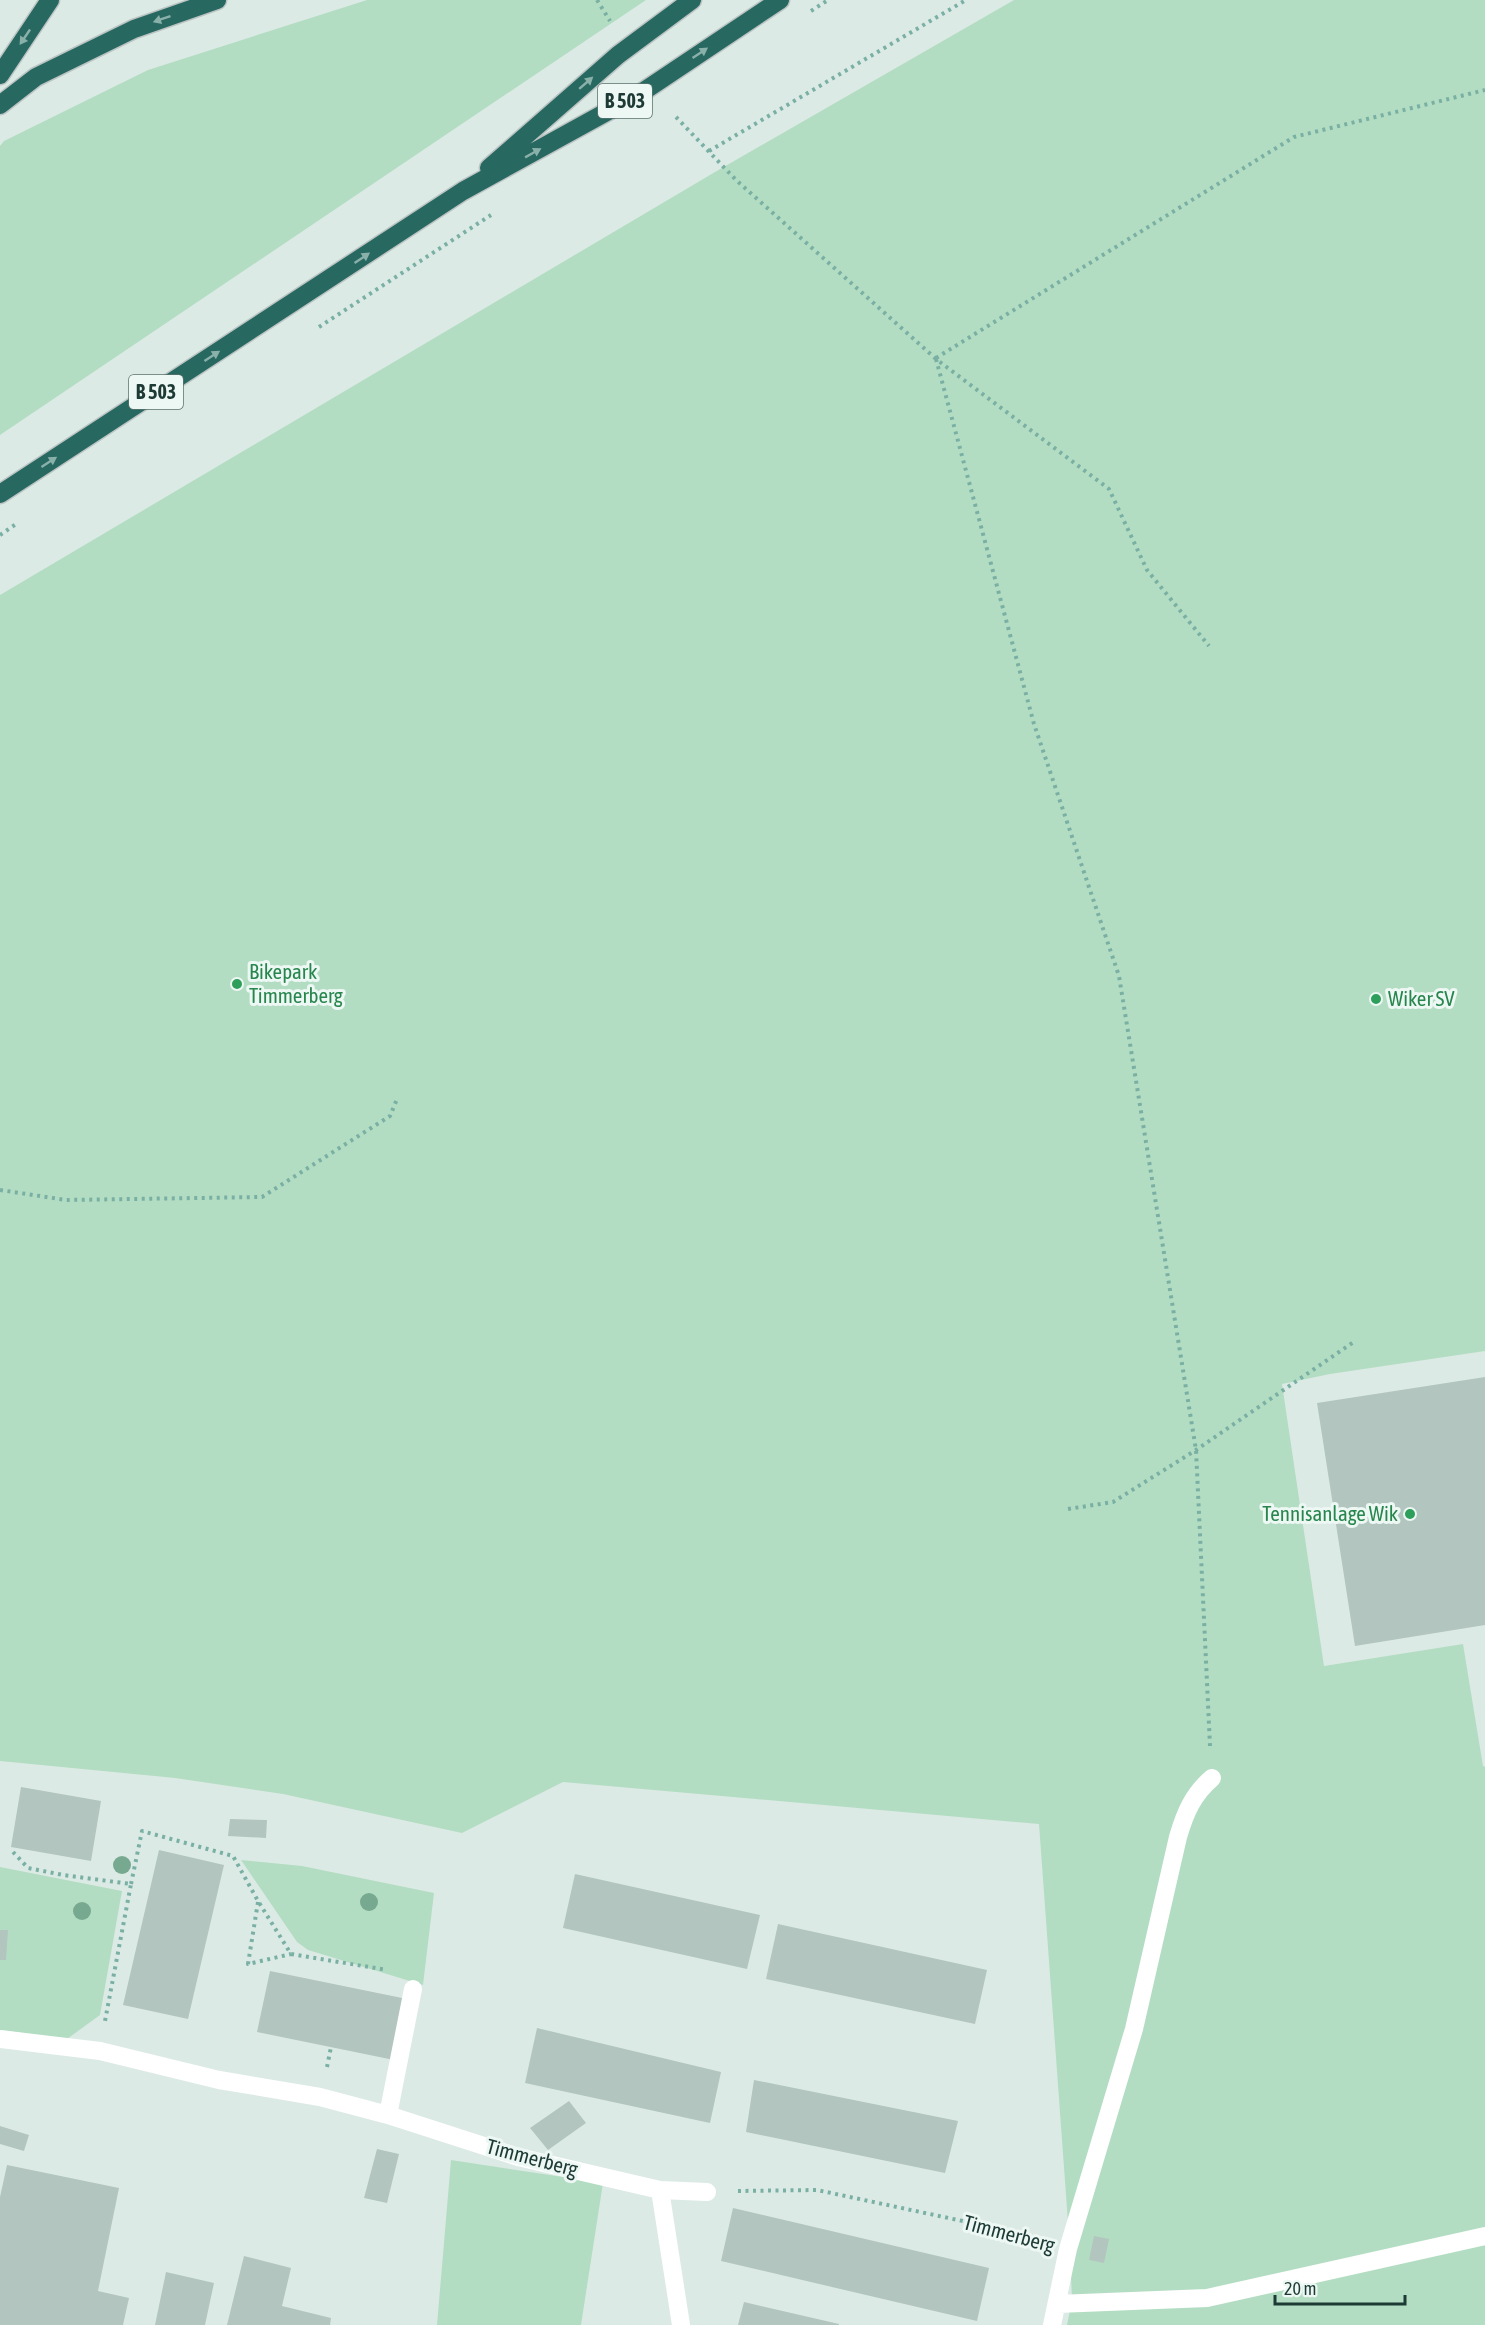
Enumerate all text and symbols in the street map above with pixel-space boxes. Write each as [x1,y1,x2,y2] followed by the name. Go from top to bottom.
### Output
[153,15,171,24] one-way arrow
[19,29,31,45] one-way arrow
[692,47,708,59] one-way arrow
[578,77,593,90] one-way arrow
[598,84,652,118] road number: B 503
[525,147,541,158] one-way arrow
[353,252,369,264] one-way arrow
[204,350,220,362] one-way arrow
[129,375,183,409] road number: B 503
[41,457,57,468] one-way arrow
[249,959,343,1007] place label: Bikepark Timmerberg
[230,977,244,991] marker: Bikepark Timmerberg
[1388,986,1455,1010] place label: Wiker SV
[1369,992,1383,1006] marker: Wiker SV
[1262,1501,1398,1525] place label: Tennisanlage Wik
[1403,1507,1417,1521] marker: Tennisanlage Wik
[484,2133,581,2181] street label: Timmerberg
[961,2209,1058,2257] street label: Timmerberg
[1275,2268,1406,2306] scale bar
[1284,2278,1316,2299] text: 20 m

